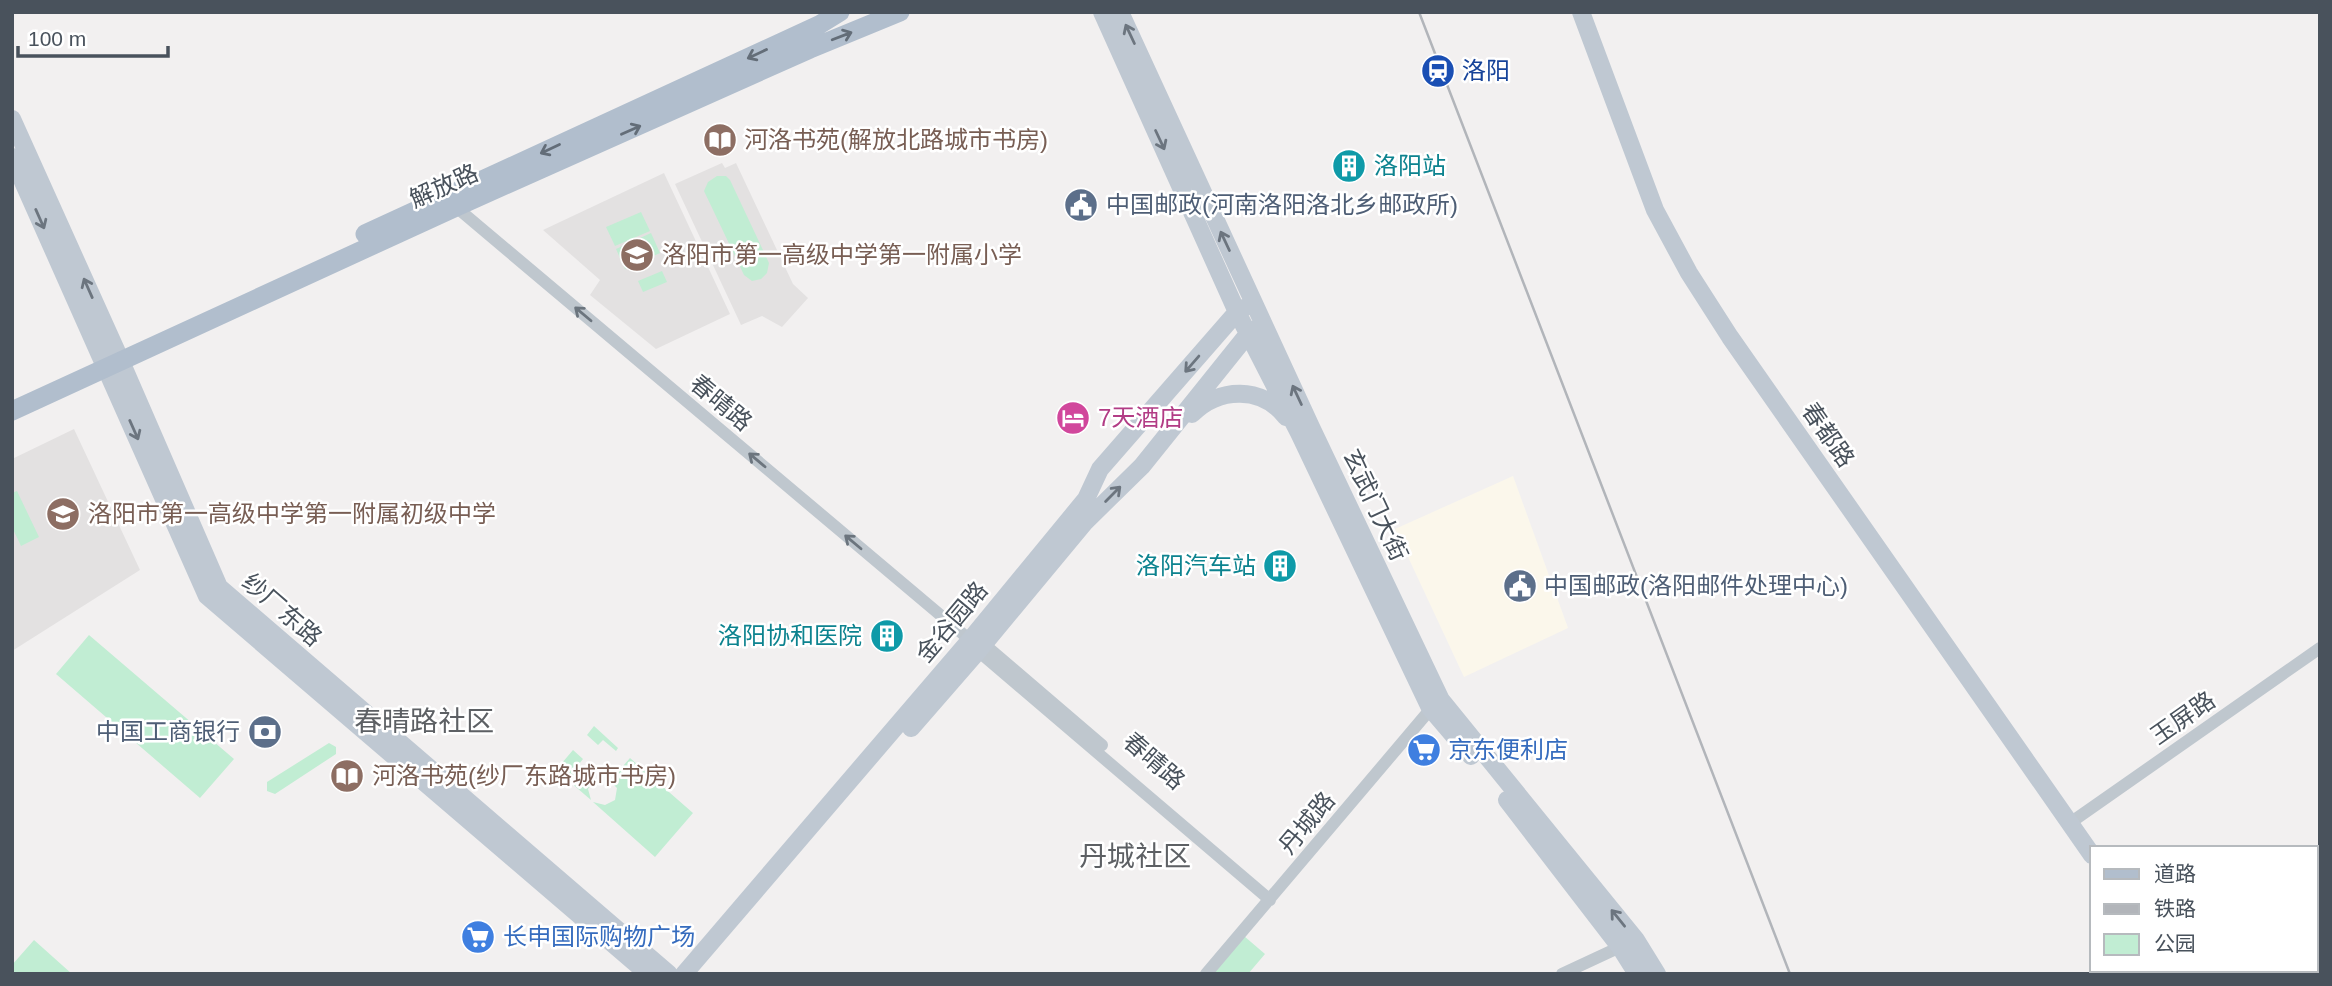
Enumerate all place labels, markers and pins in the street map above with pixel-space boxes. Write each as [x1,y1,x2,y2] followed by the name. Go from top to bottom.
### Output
[1419,52,1457,90] station icon: 洛阳
[1462,57,1510,84] place label: 洛阳
[701,121,739,159] library icon: 河洛书苑(解放北路城市书房)
[744,126,1048,153] place label: 河洛书苑(解放北路城市书房)
[1330,147,1368,185] building icon: 洛阳站
[1374,152,1446,179] place label: 洛阳站
[1062,186,1100,224] public building icon: 中国邮政(河南洛阳洛北乡邮政所)
[1106,191,1458,218] place label: 中国邮政(河南洛阳洛北乡邮政所)
[618,236,656,274] school or university icon: 洛阳市第一高级中学第一附属小学
[662,241,1022,268] place label: 洛阳市第一高级中学第一附属小学
[1054,399,1092,437] hotel icon: 7天酒店
[1098,404,1183,431] place label: 7天酒店
[44,495,82,533] school or university icon: 洛阳市第一高级中学第一附属初级中学
[88,500,496,527] place label: 洛阳市第一高级中学第一附属初级中学
[1261,547,1299,585] building icon: 洛阳汽车站
[1136,552,1256,579] place label: 洛阳汽车站
[1501,567,1539,605] public building icon: 中国邮政(洛阳邮件处理中心)
[1544,572,1848,599] place label: 中国邮政(洛阳邮件处理中心)
[868,617,906,655] building icon: 洛阳协和医院
[718,622,862,649] place label: 洛阳协和医院
[246,713,284,751] bank icon: 中国工商银行
[96,718,240,745] place label: 中国工商银行
[1405,731,1443,769] supermarket icon: 京东便利店
[1448,736,1568,763] place label: 京东便利店
[328,757,366,795] library icon: 河洛书苑(纱厂东路城市书房)
[372,762,676,789] place label: 河洛书苑(纱厂东路城市书房)
[459,918,497,956] supermarket icon: 长申国际购物广场
[503,923,695,950] place label: 长申国际购物广场

